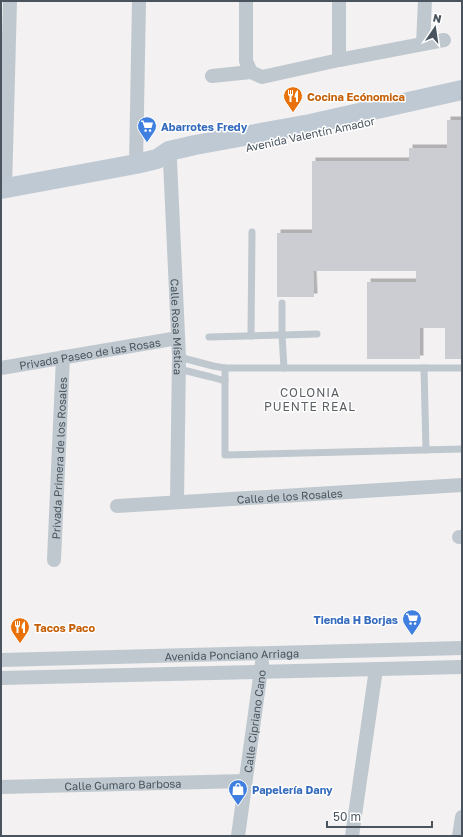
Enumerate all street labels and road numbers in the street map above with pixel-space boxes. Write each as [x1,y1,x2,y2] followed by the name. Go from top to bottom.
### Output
[244,114,376,154] street label: Avenida Valentín Amador
[169,278,186,375] street label: Calle Rosa Mística
[18,335,162,371] street label: Privada Paseo de las Rosas
[48,377,69,539] street label: Privada Primera de los Rosales
[236,486,343,505] street label: Calle de los Rosales
[165,646,299,662] street label: Avenida Ponciano Arriaga
[240,668,268,773] street label: Calle Cipriano Cano
[64,776,182,792] street label: Calle Gumaro Barbosa

